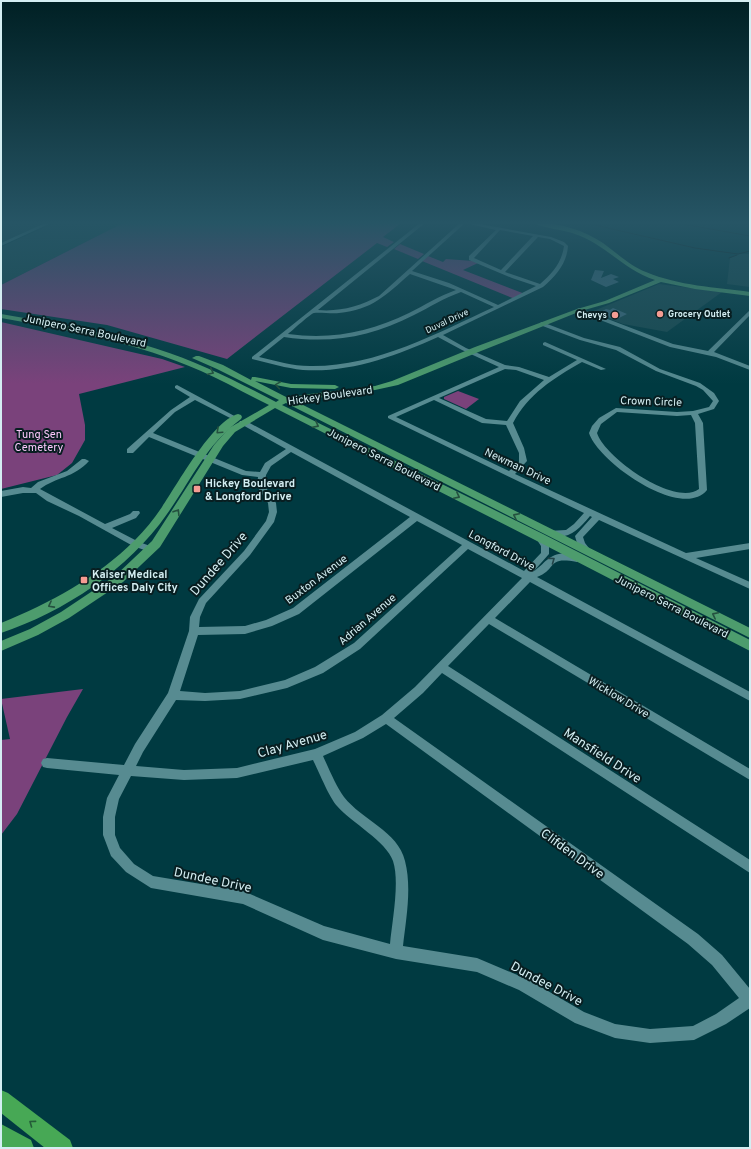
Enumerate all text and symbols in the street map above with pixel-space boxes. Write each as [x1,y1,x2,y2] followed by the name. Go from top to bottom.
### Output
[424,307,471,336] street label: Duval Drive
[655,309,665,319] marker: Grocery Outlet
[668,309,731,320] place label: Grocery Outlet
[576,310,607,321] place label: Chevys
[610,310,620,320] marker: Chevys
[22,311,148,351] street label: Junipero Serra Boulevard
[206,367,214,375] one-way arrow
[275,381,282,389] one-way arrow
[287,383,373,409] street label: Hickey Boulevard
[620,394,682,410] street label: Crown Circle
[311,420,319,427] one-way arrow
[325,425,443,495] street label: Junipero Serra Boulevard
[216,427,224,434] one-way arrow
[15,428,64,455] park label: Tung Sen Cemetery
[482,445,553,488] street label: Newman Drive
[205,477,295,504] place label: Hickey Boulevard & Longford Drive
[192,484,202,494] marker: Hickey Boulevard & Longford Drive
[452,491,460,499] one-way arrow
[173,509,180,516] one-way arrow
[513,513,521,521] one-way arrow
[466,528,537,574] street label: Longford Drive
[188,529,252,599] street label: Dundee Drive
[283,552,351,608] street label: Buxton Avenue
[548,558,555,565] one-way arrow
[92,568,178,595] place label: Kaiser Medical Offices Daly City
[613,572,731,642] street label: Junipero Serra Boulevard
[79,575,89,585] marker: Kaiser Medical Offices Daly City
[336,591,399,649] street label: Adrian Avenue
[47,601,55,608] one-way arrow
[712,612,719,620] one-way arrow
[585,674,652,722] street label: Wicklow Drive
[560,726,644,788] street label: Mansfield Drive
[256,727,329,762] street label: Clay Avenue
[537,826,607,883] street label: Clifden Drive
[172,865,253,897] street label: Dundee Drive
[507,959,585,1010] street label: Dundee Drive
[29,1121,36,1128] one-way arrow

